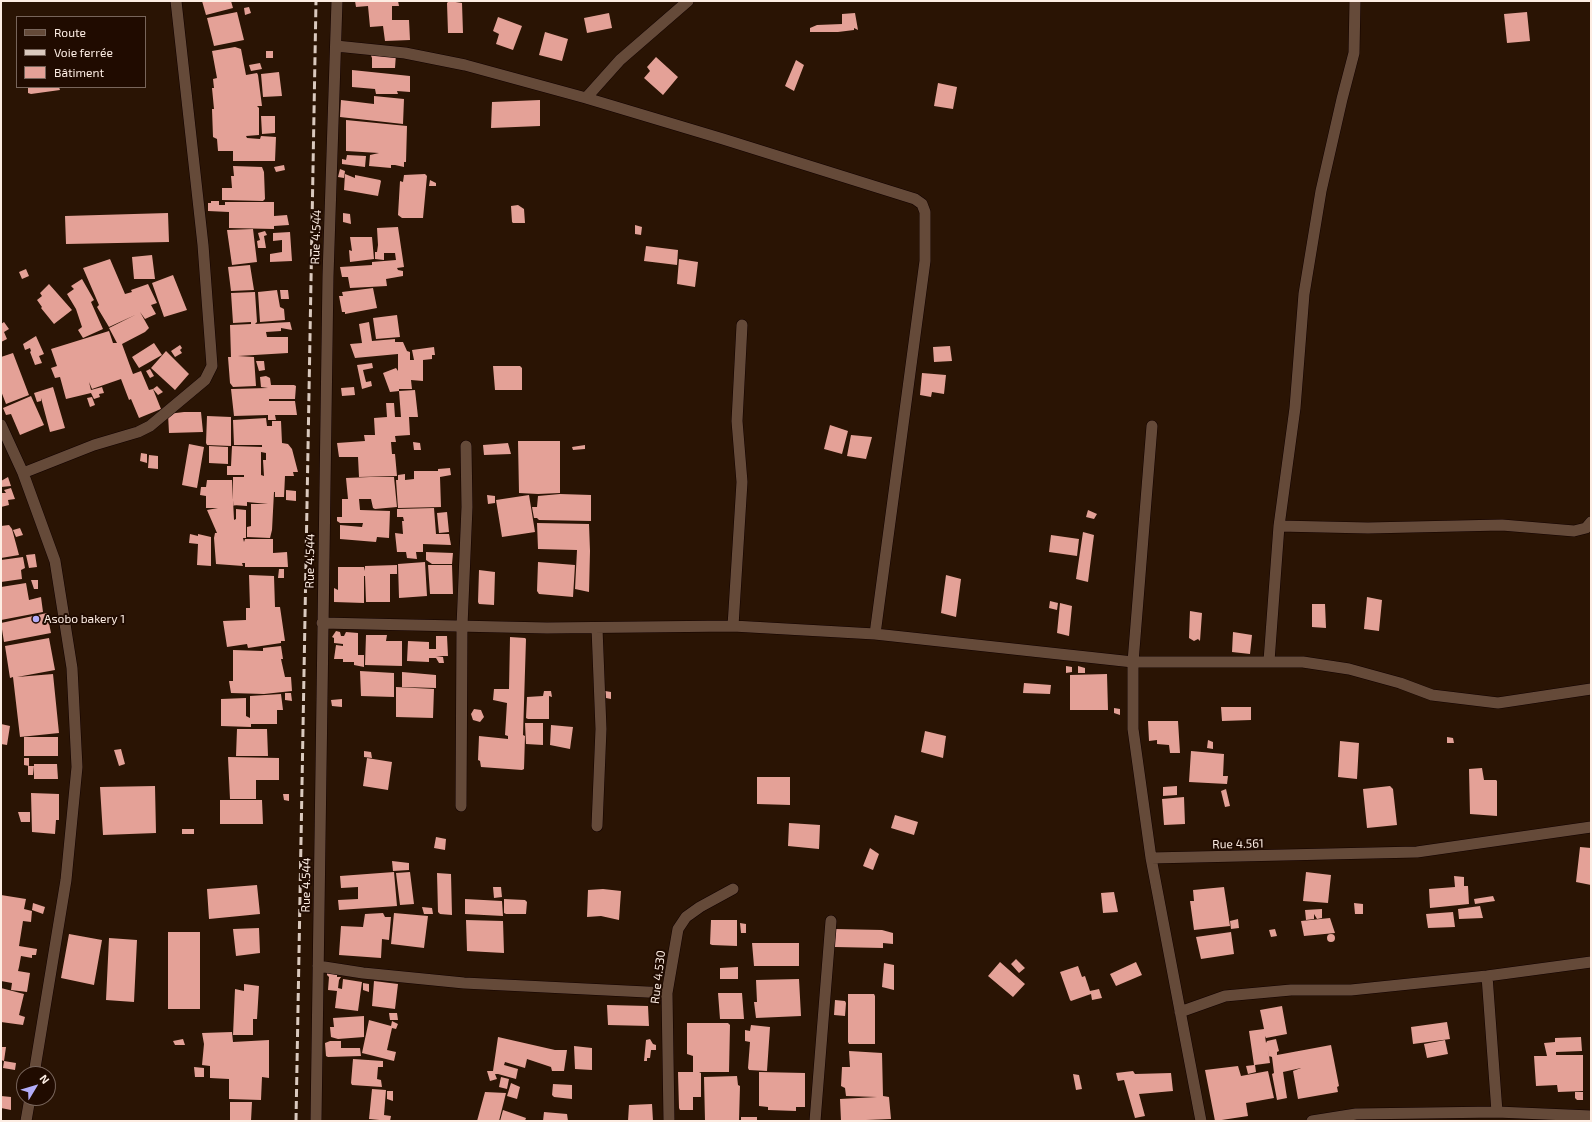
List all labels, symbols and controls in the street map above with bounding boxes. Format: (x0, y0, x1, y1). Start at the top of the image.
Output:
legend (16, 16, 146, 88)
text: Route (54, 25, 86, 39)
text: Voie ferrée (54, 45, 113, 59)
text: Bâtiment (54, 65, 104, 79)
street label: Rue 4.544 (308, 209, 324, 265)
street label: Rue 4.544 (302, 534, 318, 588)
place label: Asobo bakery 1 (44, 612, 125, 626)
marker: Asobo bakery 1 (31, 614, 41, 624)
street label: Rue 4.561 (1212, 836, 1264, 852)
street label: Rue 4.544 (298, 858, 314, 912)
street label: Rue 4.530 (648, 949, 668, 1005)
north arrow (16, 1066, 56, 1106)
text: N (37, 1072, 53, 1086)

